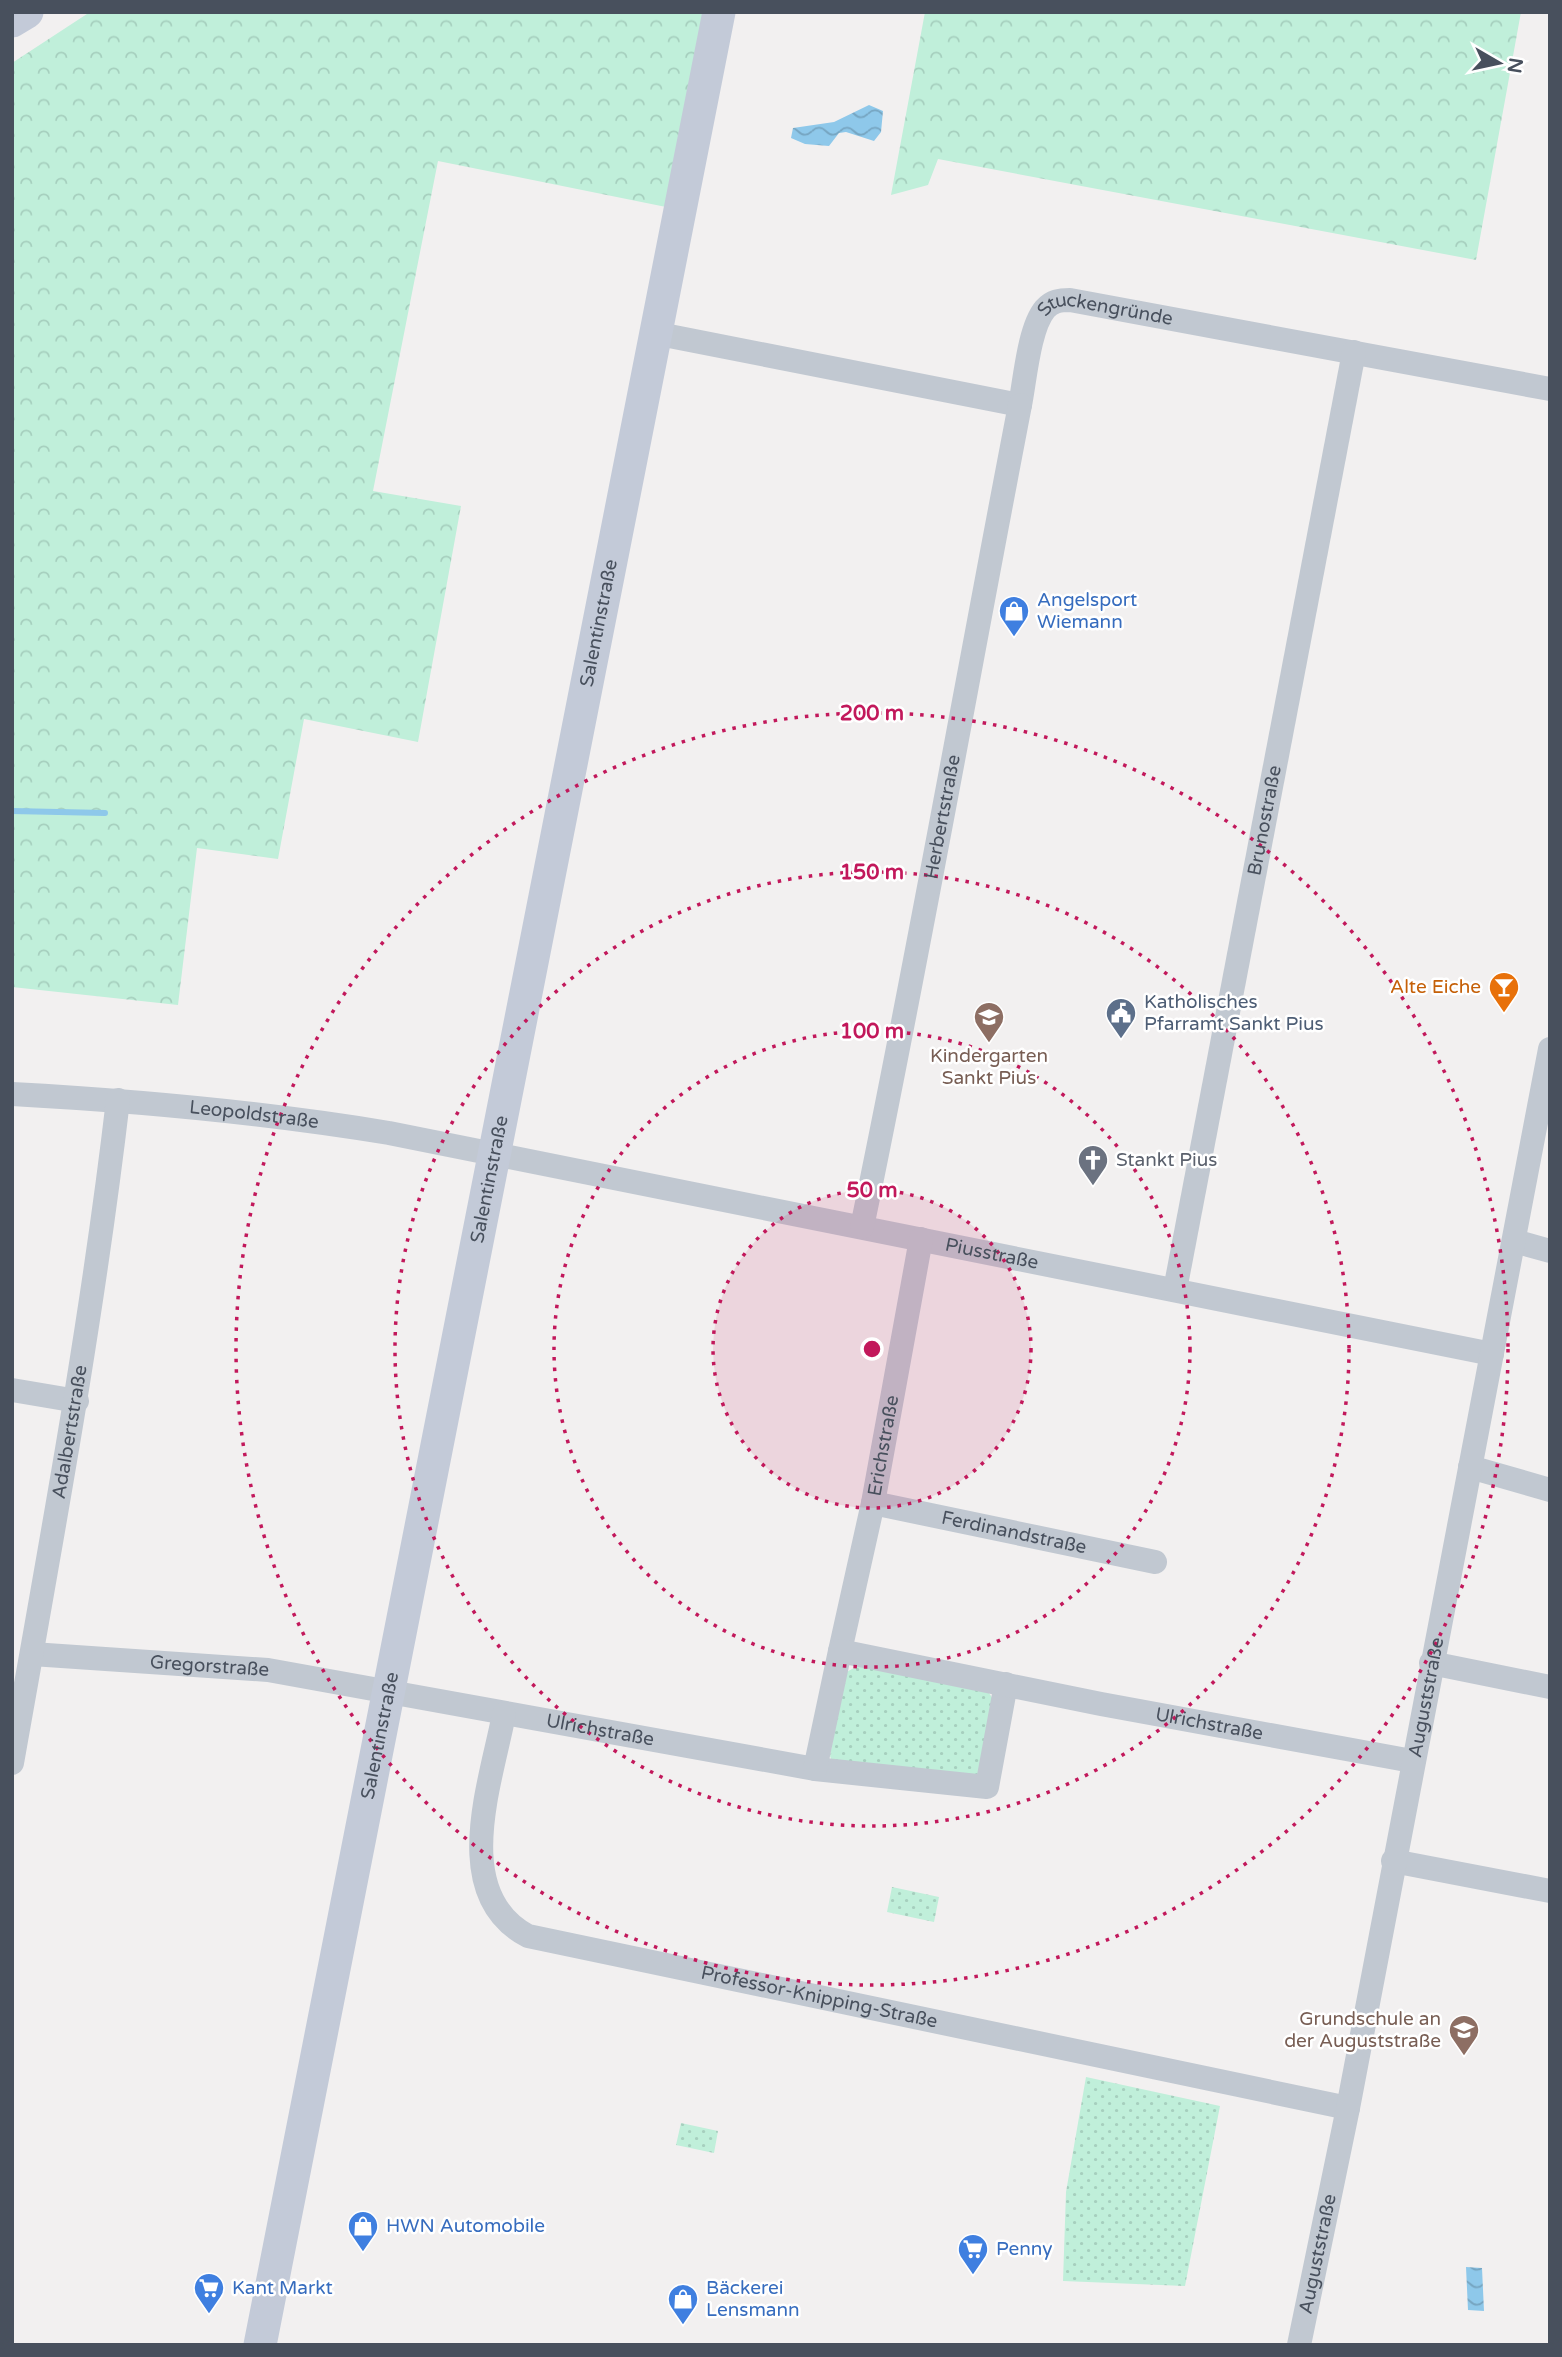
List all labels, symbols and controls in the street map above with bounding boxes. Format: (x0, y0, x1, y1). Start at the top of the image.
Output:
north arrow (1464, 28, 1534, 98)
text: N (1503, 56, 1527, 75)
street label: Stuckengründe (1033, 289, 1175, 330)
street label: Salentinstraße (576, 557, 622, 689)
place label: Angelsport Wiemann (1037, 589, 1137, 633)
shop icon: Angelsport Wiemann (997, 594, 1031, 638)
text: 200 m (840, 701, 904, 726)
street label: Herbertstraße (920, 753, 965, 881)
street label: Brunostraße (1243, 764, 1286, 877)
text: 150 m (840, 860, 904, 885)
bar icon: Alte Eiche (1487, 970, 1521, 1014)
place label: Alte Eiche (1390, 976, 1481, 998)
place label: Katholisches Pfarramt Sankt Pius (1144, 991, 1324, 1035)
public building icon: Katholisches Pfarramt Sankt Pius (1104, 996, 1138, 1040)
school or university icon: Kindergarten Sankt Pius (972, 1000, 1006, 1044)
text: 100 m (840, 1019, 904, 1044)
place label: Kindergarten Sankt Pius (930, 1045, 1048, 1089)
street label: Leopoldstraße (188, 1096, 320, 1133)
street label: Salentinstraße (466, 1114, 513, 1245)
church icon: Stankt Pius (1076, 1143, 1110, 1187)
place label: Stankt Pius (1116, 1149, 1217, 1171)
text: 50 m (846, 1178, 898, 1203)
street label: Piusstraße (943, 1234, 1040, 1274)
centre of rings (860, 1337, 884, 1361)
street label: Adalbertstraße (48, 1364, 92, 1501)
street label: Erichstraße (863, 1393, 903, 1498)
street label: Ferdinandstraße (939, 1507, 1089, 1558)
street label: Auguststraße (1404, 1635, 1449, 1759)
street label: Gregorstraße (149, 1651, 270, 1681)
street label: Salentinstraße (357, 1670, 403, 1801)
street label: Ulrichstraße (1154, 1703, 1265, 1745)
street label: Ulrichstraße (544, 1710, 656, 1751)
street label: Professor-Knipping-Straße (699, 1962, 939, 2033)
place label: Grundschule an der Auguststraße (1284, 2008, 1441, 2052)
school or university icon: Grundschule an der Auguststraße (1447, 2013, 1481, 2057)
street label: Auguststraße (1295, 2192, 1341, 2316)
shop icon: HWN Automobile (346, 2209, 380, 2253)
place label: HWN Automobile (386, 2215, 545, 2237)
supermarket icon: Penny (956, 2232, 990, 2276)
place label: Penny (996, 2238, 1052, 2260)
supermarket icon: Kant Markt (192, 2271, 226, 2315)
place label: Kant Markt (232, 2277, 333, 2299)
place label: Bäckerei Lensmann (706, 2277, 800, 2321)
shop icon: Bäckerei Lensmann (666, 2282, 700, 2326)

